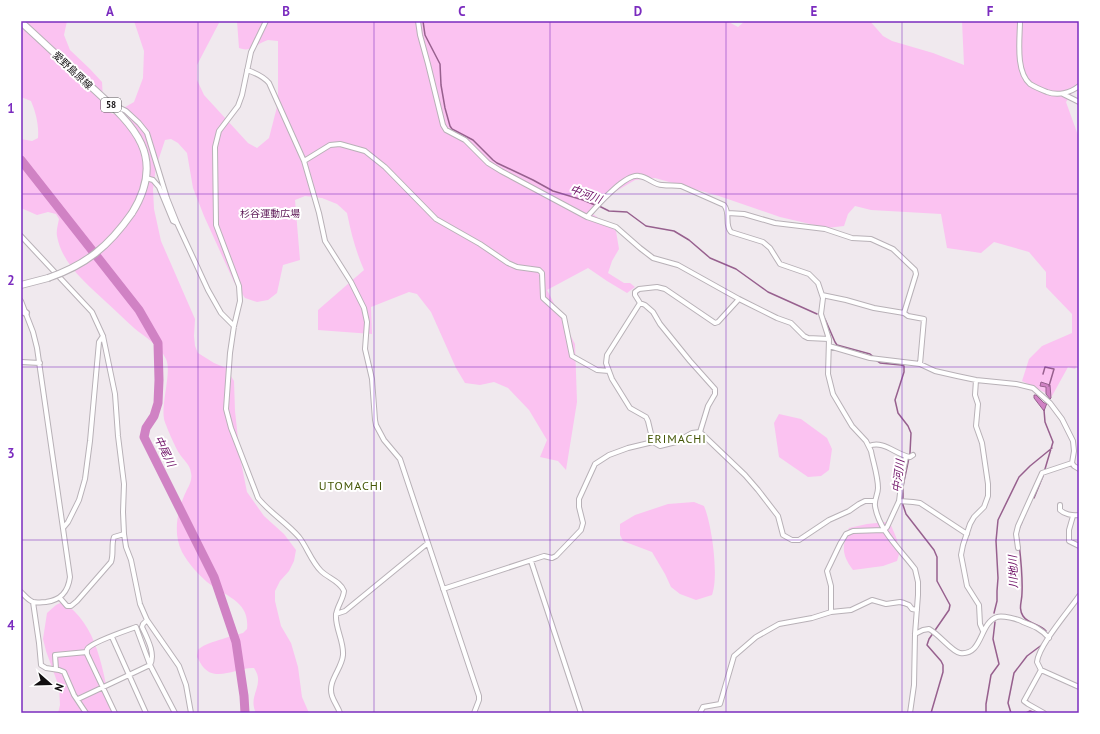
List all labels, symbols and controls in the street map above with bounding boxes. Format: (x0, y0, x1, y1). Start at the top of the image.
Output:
text: A (106, 3, 114, 20)
text: B (282, 3, 290, 20)
text: C (458, 3, 466, 20)
text: D (634, 3, 642, 20)
text: E (811, 3, 818, 20)
text: F (987, 3, 994, 20)
street label: 愛野島原線 (50, 49, 95, 92)
road number: 58 (101, 98, 121, 112)
text: 1 (7, 100, 15, 117)
water label: 中河川 (568, 182, 605, 207)
park label: 杉谷運動広場 (240, 207, 300, 220)
text: 2 (7, 272, 15, 289)
district label: ERIMACHI (647, 431, 707, 446)
water label: 中尾川 (151, 433, 179, 470)
text: 3 (7, 445, 15, 462)
water label: 中河川 (889, 458, 907, 493)
district label: UTOMACHI (319, 478, 383, 493)
water label: 川地川 (1005, 554, 1021, 589)
text: 4 (7, 617, 15, 634)
north arrow (30, 664, 70, 704)
text: N (52, 682, 67, 693)

